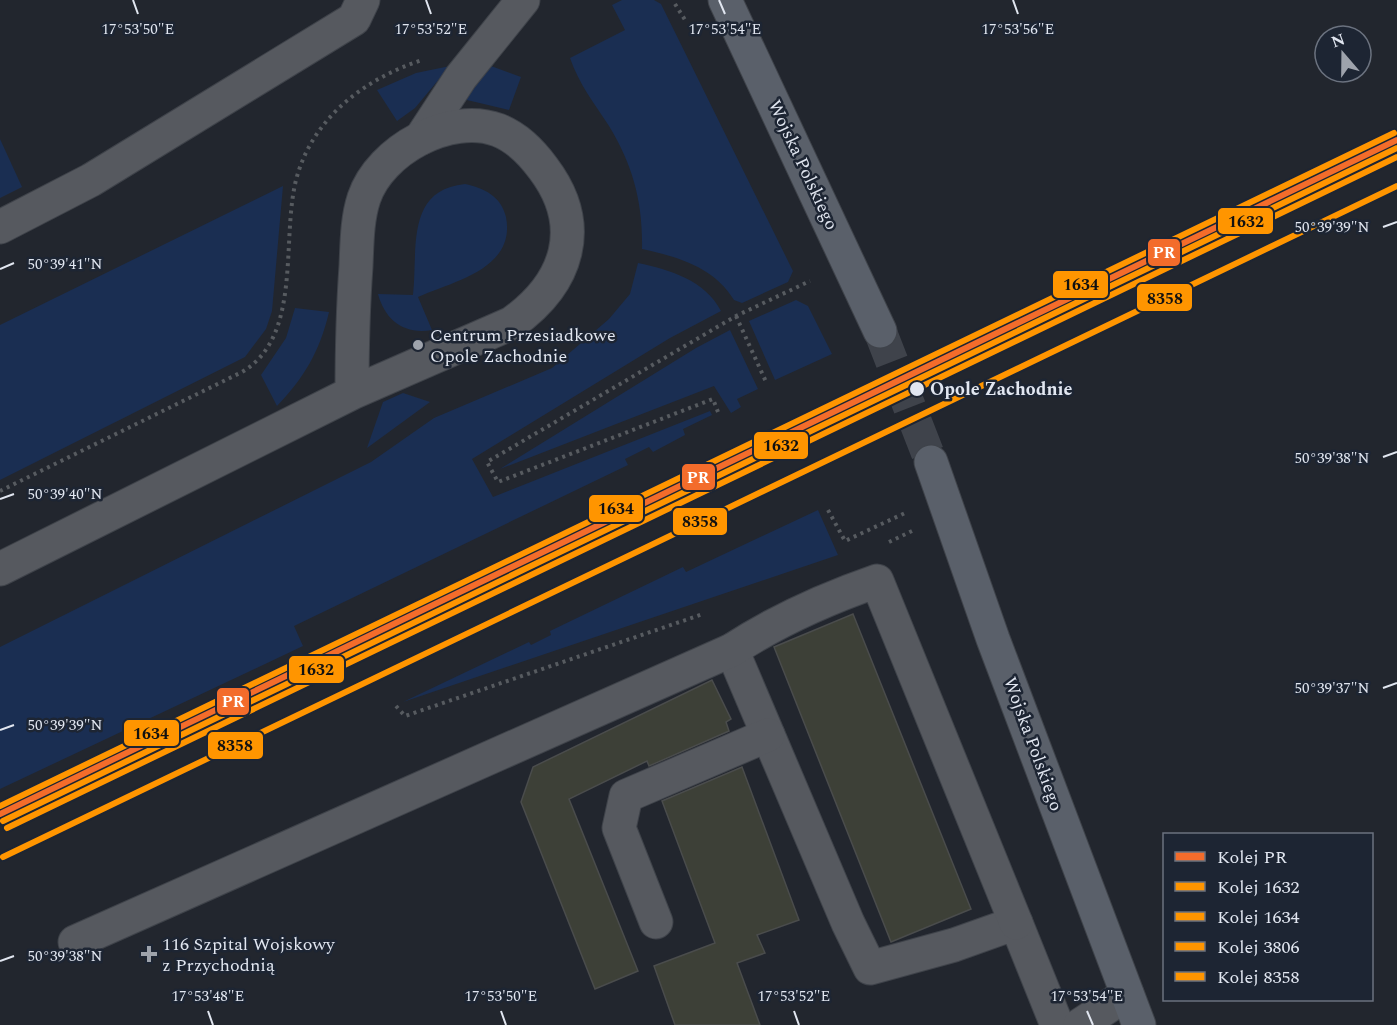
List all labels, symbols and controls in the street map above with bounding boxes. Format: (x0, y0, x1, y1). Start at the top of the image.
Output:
text: 17°53'50"E (102, 18, 174, 41)
text: 17°53'52"E (395, 18, 467, 41)
text: 17°53'54"E (689, 18, 761, 41)
text: 17°53'56"E (982, 18, 1054, 41)
north arrow (1313, 24, 1373, 84)
text: N (1328, 27, 1348, 54)
street label: Wojska Polskiego (761, 95, 845, 235)
line badge: 1632 (1217, 207, 1274, 235)
text: 1632 (1228, 210, 1264, 234)
text: 50°39'39"N (1295, 216, 1370, 239)
line badge: PR (1147, 238, 1181, 267)
text: PR (1153, 241, 1176, 265)
text: 50°39'41"N (28, 253, 103, 276)
line badge: 1634 (1052, 270, 1109, 299)
text: 1634 (1063, 273, 1099, 297)
line badge: 8358 (1136, 283, 1193, 312)
text: 8358 (1147, 287, 1183, 311)
place label: Centrum Przesiadkowe Opole Zachodnie (430, 322, 616, 370)
marker: Centrum Przesiadkowe Opole Zachodnie (411, 338, 425, 352)
place label: Opole Zachodnie (930, 376, 1072, 403)
marker: Opole Zachodnie (908, 380, 926, 398)
line badge: 1632 (753, 431, 809, 460)
text: 1632 (763, 434, 799, 458)
text: 50°39'38"N (1295, 447, 1370, 470)
line badge: PR (681, 463, 716, 491)
text: PR (687, 466, 710, 490)
text: 50°39'40"N (28, 483, 103, 506)
line badge: 1634 (588, 494, 644, 523)
text: 1634 (598, 497, 634, 521)
line badge: 8358 (672, 507, 728, 536)
text: 8358 (682, 510, 718, 534)
line badge: 1632 (288, 655, 345, 684)
text: 1632 (298, 658, 334, 682)
street label: Wojska Polskiego (996, 673, 1070, 815)
text: 50°39'37"N (1295, 677, 1370, 700)
line badge: PR (216, 687, 250, 716)
text: PR (222, 690, 245, 714)
text: 50°39'39"N (28, 714, 103, 737)
line badge: 1634 (123, 719, 180, 747)
text: 1634 (133, 722, 169, 746)
line badge: 8358 (207, 731, 264, 760)
text: 8358 (217, 734, 253, 758)
legend (1163, 833, 1373, 1001)
text: Kolej PR (1217, 844, 1287, 871)
text: Kolej 1632 (1217, 874, 1299, 901)
text: Kolej 1634 (1217, 904, 1299, 931)
place label: 116 Szpital Wojskowy z Przychodnią (162, 931, 336, 979)
text: Kolej 3806 (1217, 934, 1299, 961)
text: 50°39'38"N (28, 945, 103, 968)
marker: 116 Szpital Wojskowy z Przychodnią (140, 945, 158, 963)
text: Kolej 8358 (1217, 964, 1299, 991)
text: 17°53'48"E (172, 985, 244, 1008)
text: 17°53'50"E (465, 985, 537, 1008)
text: 17°53'52"E (758, 985, 830, 1008)
text: 17°53'54"E (1051, 985, 1123, 1008)

